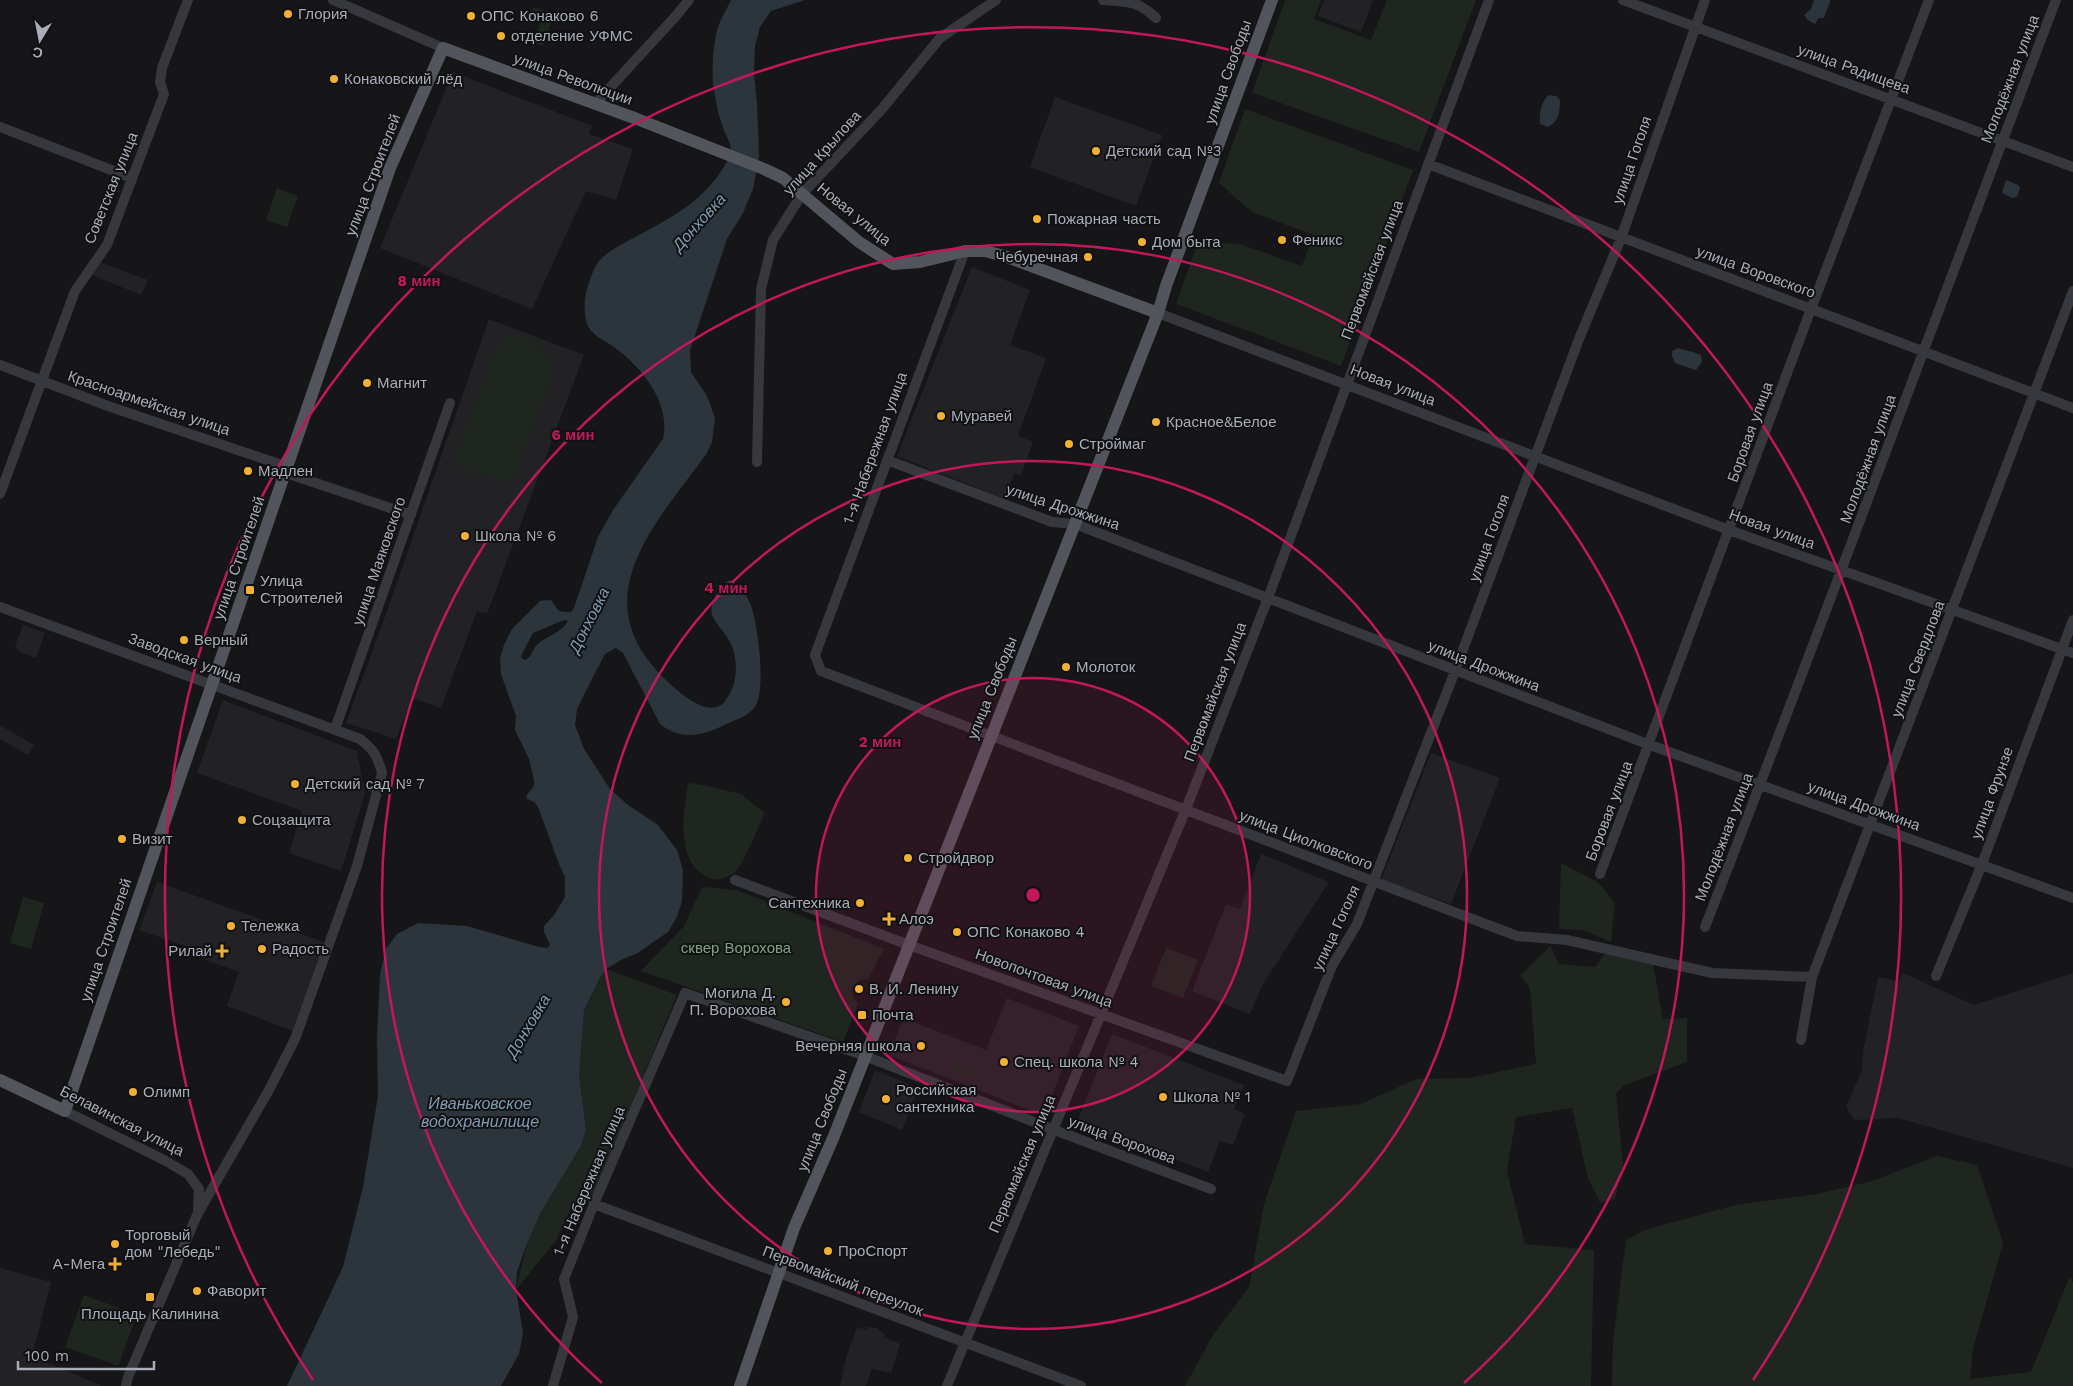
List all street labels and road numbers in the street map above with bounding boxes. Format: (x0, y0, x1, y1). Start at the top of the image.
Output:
street label: Молодёжная улица (1977, 12, 2043, 146)
street label: улица Свободы (1201, 17, 1255, 127)
street label: улица Радищева (1795, 40, 1913, 98)
street label: улица Революции (511, 49, 635, 109)
street label: улица Крылова (779, 107, 865, 199)
street label: улица Строителей (341, 111, 405, 239)
street label: улица Гоголя (1609, 114, 1655, 206)
street label: Советская улица (80, 129, 142, 246)
street label: Новая улица (813, 179, 895, 250)
street label: Первомайская улица (1337, 197, 1407, 342)
street label: улица Воровского (1694, 242, 1818, 302)
street label: Новая улица (1348, 361, 1439, 410)
street label: Красноармейская улица (65, 367, 233, 439)
street label: 1-я Набережная улица (839, 369, 911, 526)
street label: Боровая улица (1724, 379, 1777, 485)
street label: Молодёжная улица (1836, 391, 1900, 526)
street label: улица Дрожжина (1004, 480, 1123, 534)
street label: улица Гоголя (1465, 492, 1513, 584)
street label: улица Строителей (209, 494, 269, 622)
street label: улица Маяковского (349, 495, 409, 627)
street label: Новая улица (1727, 505, 1818, 553)
street label: улица Свердлова (1887, 598, 1949, 720)
street label: Первомайская улица (1180, 619, 1250, 764)
street label: Заводская улица (126, 629, 245, 687)
street label: улица Свободы (963, 634, 1021, 742)
street label: улица Дрожжина (1426, 636, 1543, 696)
street label: улица Фрунзе (1967, 744, 2017, 842)
street label: Боровая улица (1582, 758, 1637, 863)
street label: Молодёжная улица (1691, 770, 1757, 904)
street label: улица Дрожжина (1805, 777, 1923, 835)
street label: улица Циолковского (1237, 806, 1375, 874)
street label: улица Строителей (76, 876, 136, 1004)
street label: улица Гоголя (1308, 883, 1364, 973)
street label: Новопочтовая улица (973, 945, 1116, 1011)
street label: улица Свободы (793, 1066, 851, 1174)
street label: Белавинская улица (57, 1082, 188, 1160)
street label: Первомайская улица (985, 1092, 1059, 1236)
street label: 1-я Набережная улица (549, 1103, 629, 1258)
street label: улица Ворохова (1066, 1112, 1179, 1168)
street label: Первомайский переулок (760, 1242, 926, 1320)

